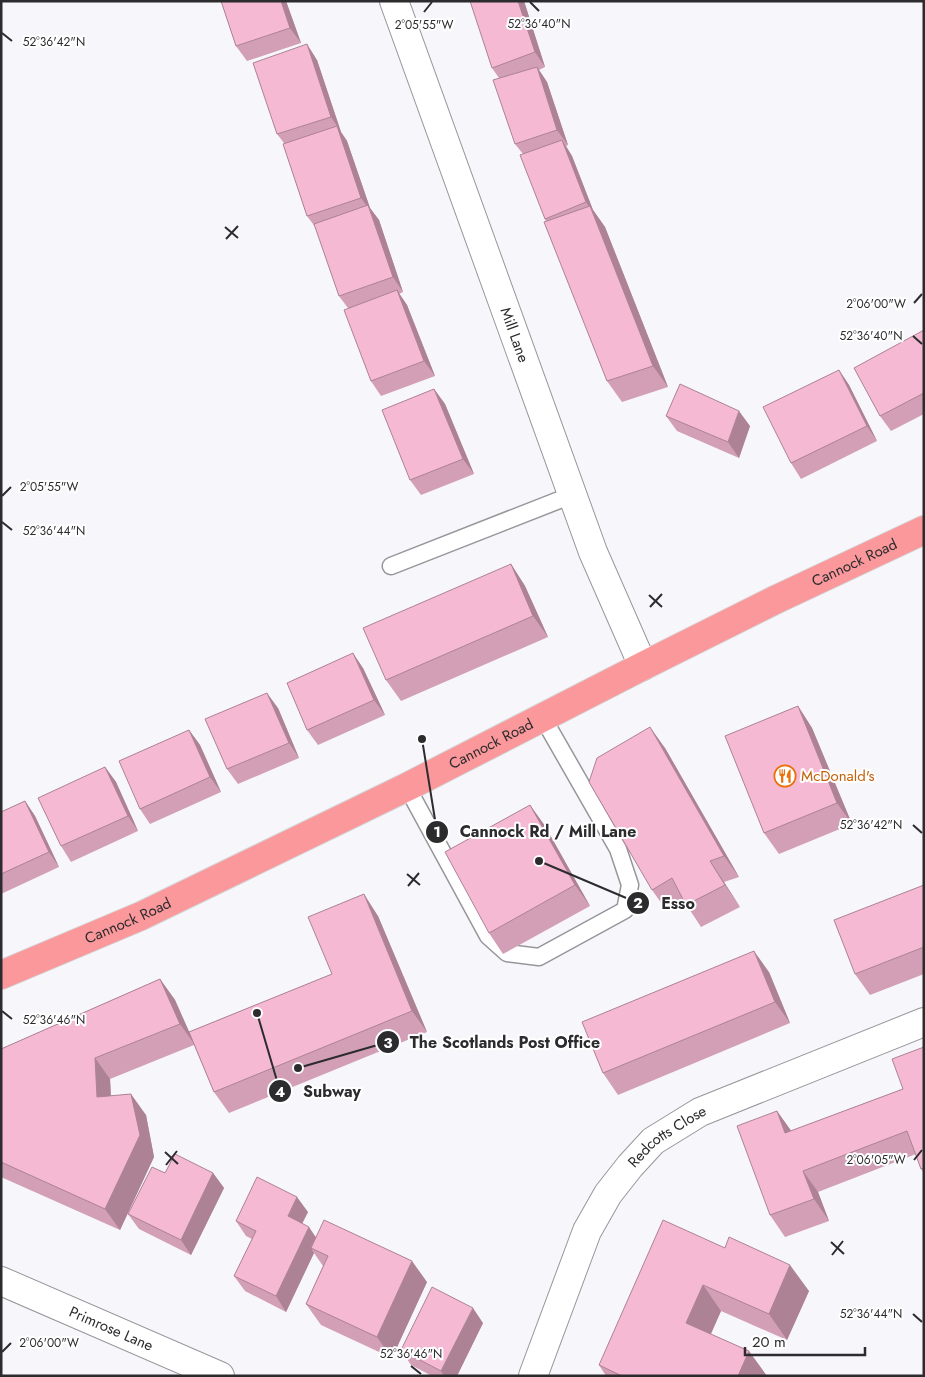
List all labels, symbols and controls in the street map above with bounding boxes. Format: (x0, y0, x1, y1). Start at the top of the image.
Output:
text: 52°36'40"N (508, 15, 570, 33)
text: 2°05'55"W (395, 16, 453, 34)
text: 52°36'42"N (23, 33, 85, 51)
text: 2°06'00"W (846, 295, 906, 313)
street label: Mill Lane (495, 304, 535, 366)
text: 52°36'40"N (840, 327, 902, 345)
text: 2°05'55"W (20, 478, 78, 496)
text: 52°36'44"N (23, 522, 85, 540)
street label: Cannock Road (808, 533, 901, 592)
street label: Cannock Road (445, 713, 537, 775)
restaurant icon: McDonald's (773, 764, 797, 788)
place label: McDonald's (801, 765, 875, 787)
callout: Cannock Rd / Mill Lane (424, 816, 646, 847)
text: 52°36'42"N (840, 816, 902, 834)
text: Cannock Rd / Mill Lane (460, 820, 636, 843)
text: 1 (433, 821, 441, 843)
callout: Esso (626, 888, 704, 919)
street label: Cannock Road (81, 892, 175, 949)
text: 2 (633, 892, 643, 914)
text: Esso (661, 892, 695, 915)
text: 52°36'46"N (23, 1011, 85, 1029)
callout: The Scotlands Post Office (375, 1027, 611, 1058)
text: The Scotlands Post Office (410, 1031, 600, 1054)
text: 3 (383, 1032, 393, 1054)
callout: Subway (268, 1076, 371, 1107)
text: Subway (303, 1080, 362, 1103)
text: 4 (275, 1081, 285, 1103)
street label: Redcotts Close (623, 1100, 710, 1172)
text: 2°06'05"W (846, 1151, 906, 1169)
street label: Primrose Lane (66, 1301, 157, 1357)
text: 52°36'44"N (840, 1305, 902, 1323)
scale bar (745, 1324, 865, 1356)
text: 20 m (752, 1331, 786, 1353)
text: 2°06'00"W (19, 1334, 79, 1352)
text: 52°36'46"N (380, 1345, 442, 1363)

